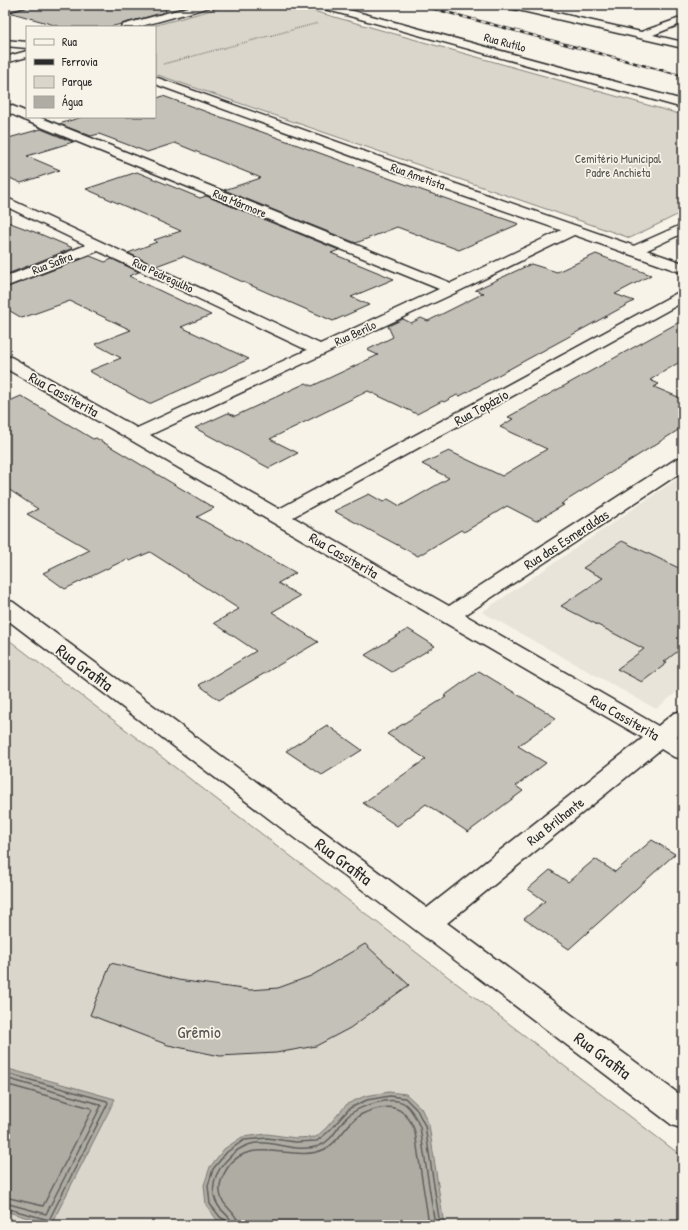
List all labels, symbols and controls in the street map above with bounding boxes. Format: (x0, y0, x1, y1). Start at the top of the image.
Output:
legend (26, 26, 156, 118)
street label: Rua Rutilo (482, 28, 528, 56)
text: Rua (62, 33, 77, 50)
text: Ferrovia (61, 53, 98, 70)
text: Parque (62, 73, 92, 90)
text: Água (62, 93, 83, 110)
park label: Cemitério Municipal Padre Anchieta (575, 150, 662, 181)
street label: Rua Ametista (388, 158, 448, 194)
street label: Rua Mármore (211, 185, 270, 222)
street label: Rua Safira (29, 247, 75, 278)
street label: Rua Pedregulho (130, 253, 196, 297)
street label: Rua Berilo (332, 316, 379, 350)
street label: Rua Cassiterita (26, 367, 103, 421)
street label: Rua Topázio (451, 384, 512, 431)
street label: Rua das Esmeraldas (520, 504, 612, 574)
street label: Rua Cassiterita (306, 528, 383, 583)
street label: Rua Grafita (52, 638, 118, 696)
street label: Rua Cassiterita (587, 690, 664, 745)
street label: Rua Brilhante (522, 792, 588, 849)
street label: Rua Grafita (311, 832, 377, 890)
park label: Grêmio (177, 1020, 221, 1043)
street label: Rua Grafita (570, 1026, 636, 1084)

